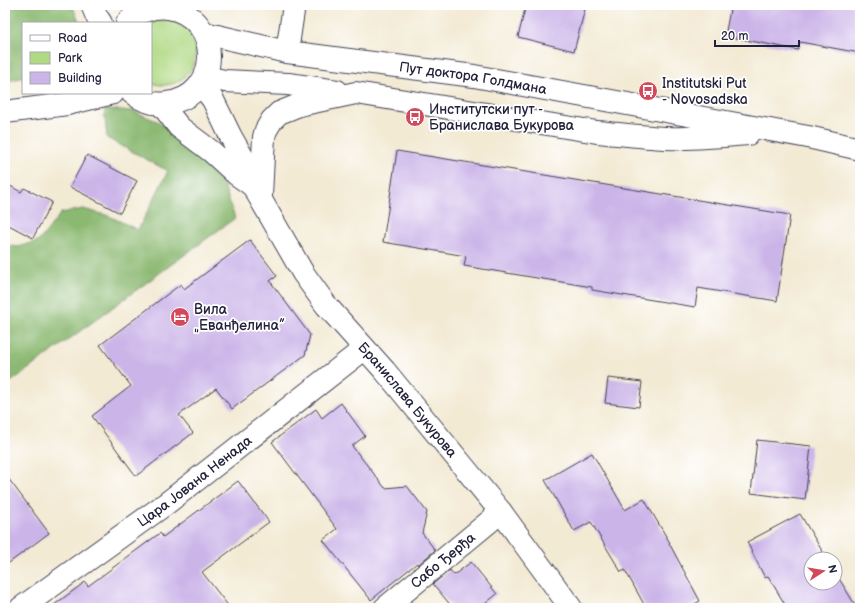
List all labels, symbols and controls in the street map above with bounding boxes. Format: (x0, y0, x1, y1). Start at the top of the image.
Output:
legend (22, 22, 152, 94)
scale bar (715, 22, 799, 48)
text: 20 m (721, 29, 748, 44)
text: Road (58, 31, 87, 46)
text: Park (58, 51, 82, 66)
street label: Пут доктора Голдмана (398, 58, 549, 98)
text: Building (58, 71, 102, 86)
place label: Institutski Put - Novosadska (662, 75, 748, 108)
bus stop icon: Institutski Put - Novosadska (637, 80, 659, 102)
place label: Институтски пут - Бранислава Букурова (429, 101, 575, 134)
bus stop icon: Институтски пут - Бранислава Букурова (404, 106, 426, 128)
place label: Вила „Еванђелина” (194, 301, 285, 334)
hotel icon: Вила „Еванђелина” (169, 306, 191, 328)
street label: Бранислава Букурова (355, 338, 461, 461)
street label: Цара Јована Ненада (134, 431, 256, 530)
street label: Сабо Ђерђа (407, 528, 479, 592)
north arrow (803, 551, 843, 591)
text: N (825, 564, 840, 574)

